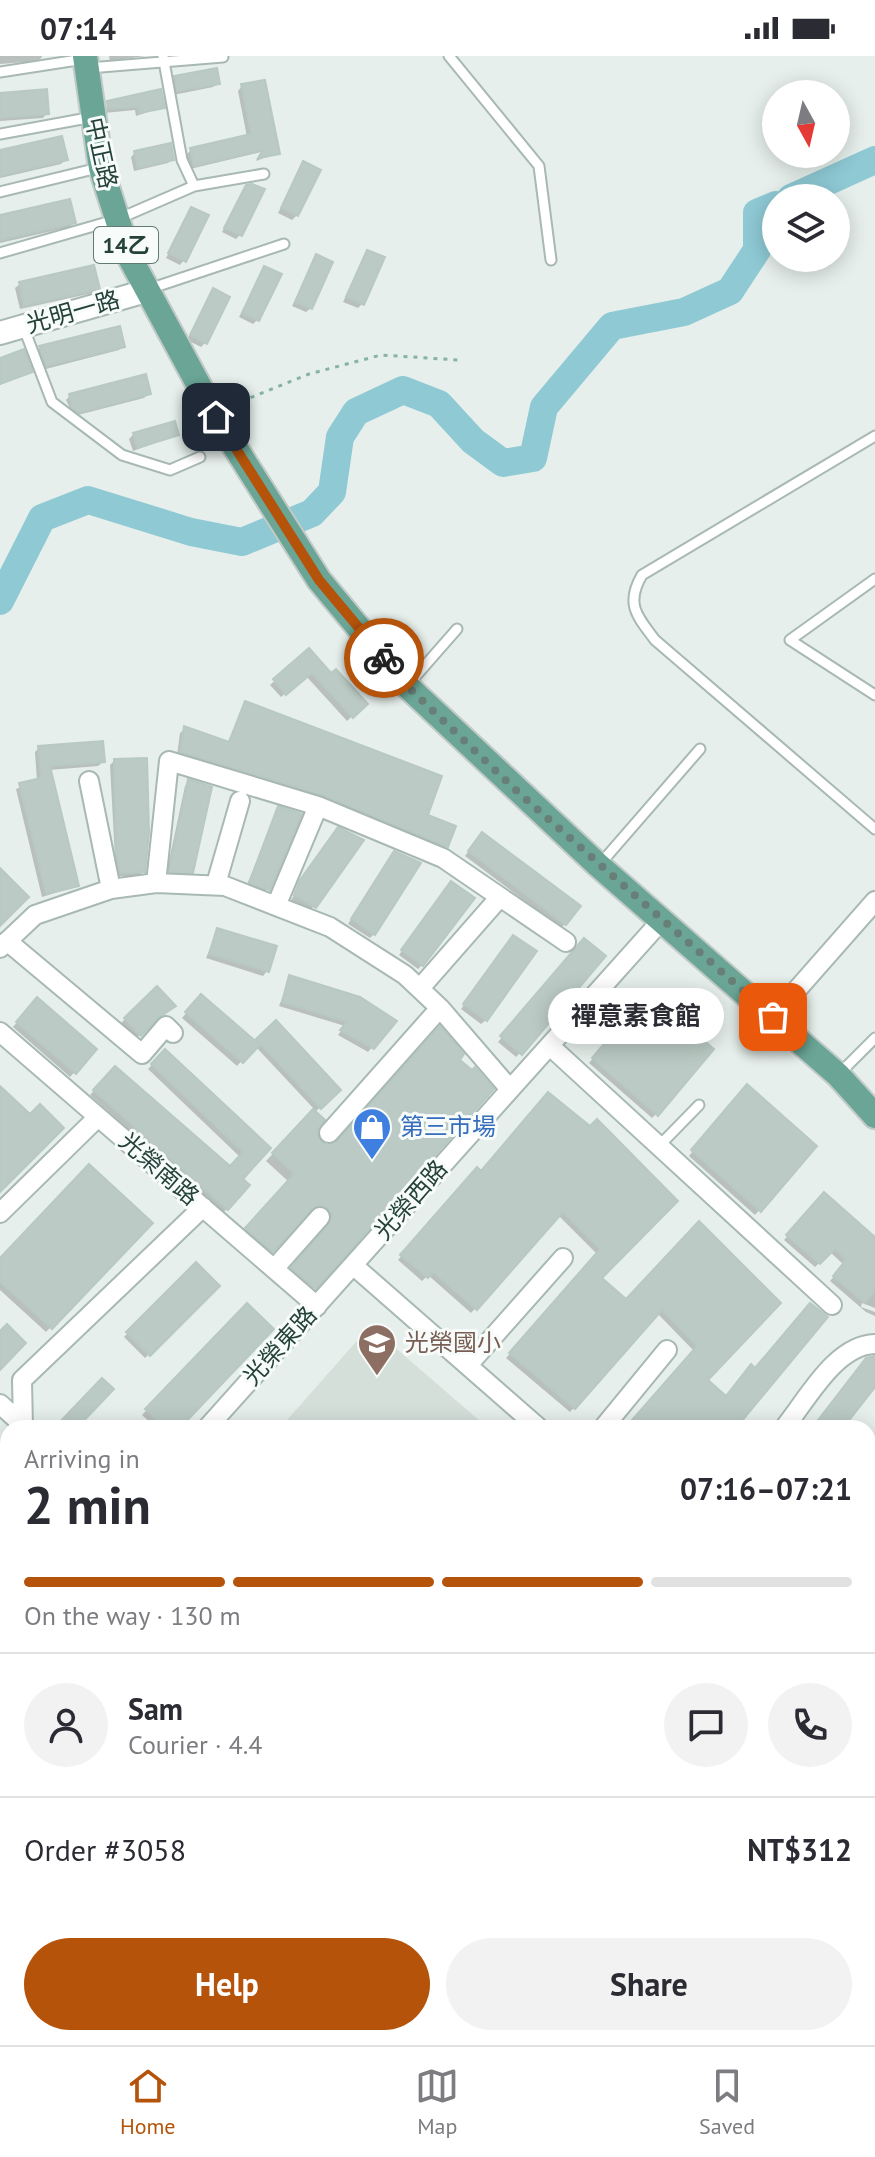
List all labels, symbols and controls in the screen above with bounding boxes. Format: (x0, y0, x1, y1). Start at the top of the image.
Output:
text: 07:14 (40, 9, 116, 48)
north arrow (762, 80, 850, 168)
map controls (762, 80, 850, 272)
street label: 中正路 (79, 114, 124, 191)
button: layers (762, 184, 850, 272)
road number: 14乙 (94, 227, 158, 263)
street label: 光明一路 (22, 283, 123, 340)
pin (182, 383, 250, 451)
icon: home (194, 395, 238, 439)
courier (344, 618, 424, 698)
icon: bike (362, 636, 406, 680)
pin (739, 983, 807, 1051)
callout: 禪意素食館 (549, 989, 725, 1045)
icon: bag (751, 995, 795, 1039)
text: 禪意素食館 (571, 999, 701, 1032)
shop icon: 第三市場 (351, 1106, 393, 1161)
place label: 第三市場 (400, 1111, 496, 1142)
street label: 光榮南路 (113, 1125, 206, 1212)
street label: 光榮西路 (367, 1153, 454, 1246)
street label: 光榮東路 (236, 1300, 323, 1392)
school or university icon: 光榮國小 (356, 1322, 398, 1377)
place label: 光榮國小 (405, 1327, 501, 1358)
text: Arriving in (24, 1442, 140, 1475)
text: 07:16–07:21 (680, 1469, 852, 1508)
text: 2 min (24, 1471, 151, 1538)
text: On the way · 130 m (24, 1599, 241, 1632)
button: person (24, 1683, 108, 1767)
button: chat (664, 1683, 748, 1767)
button: phone (768, 1683, 852, 1767)
text: Sam (128, 1689, 183, 1728)
text: Courier · 4.4 (128, 1728, 262, 1761)
text: Order #3058 (24, 1830, 186, 1869)
text: NT$312 (747, 1830, 852, 1869)
button: Help (24, 1938, 430, 2030)
button: Share (446, 1938, 852, 2030)
tab: Home (120, 2064, 176, 2140)
tab: Map (415, 2064, 459, 2140)
tab: Saved (699, 2064, 755, 2140)

